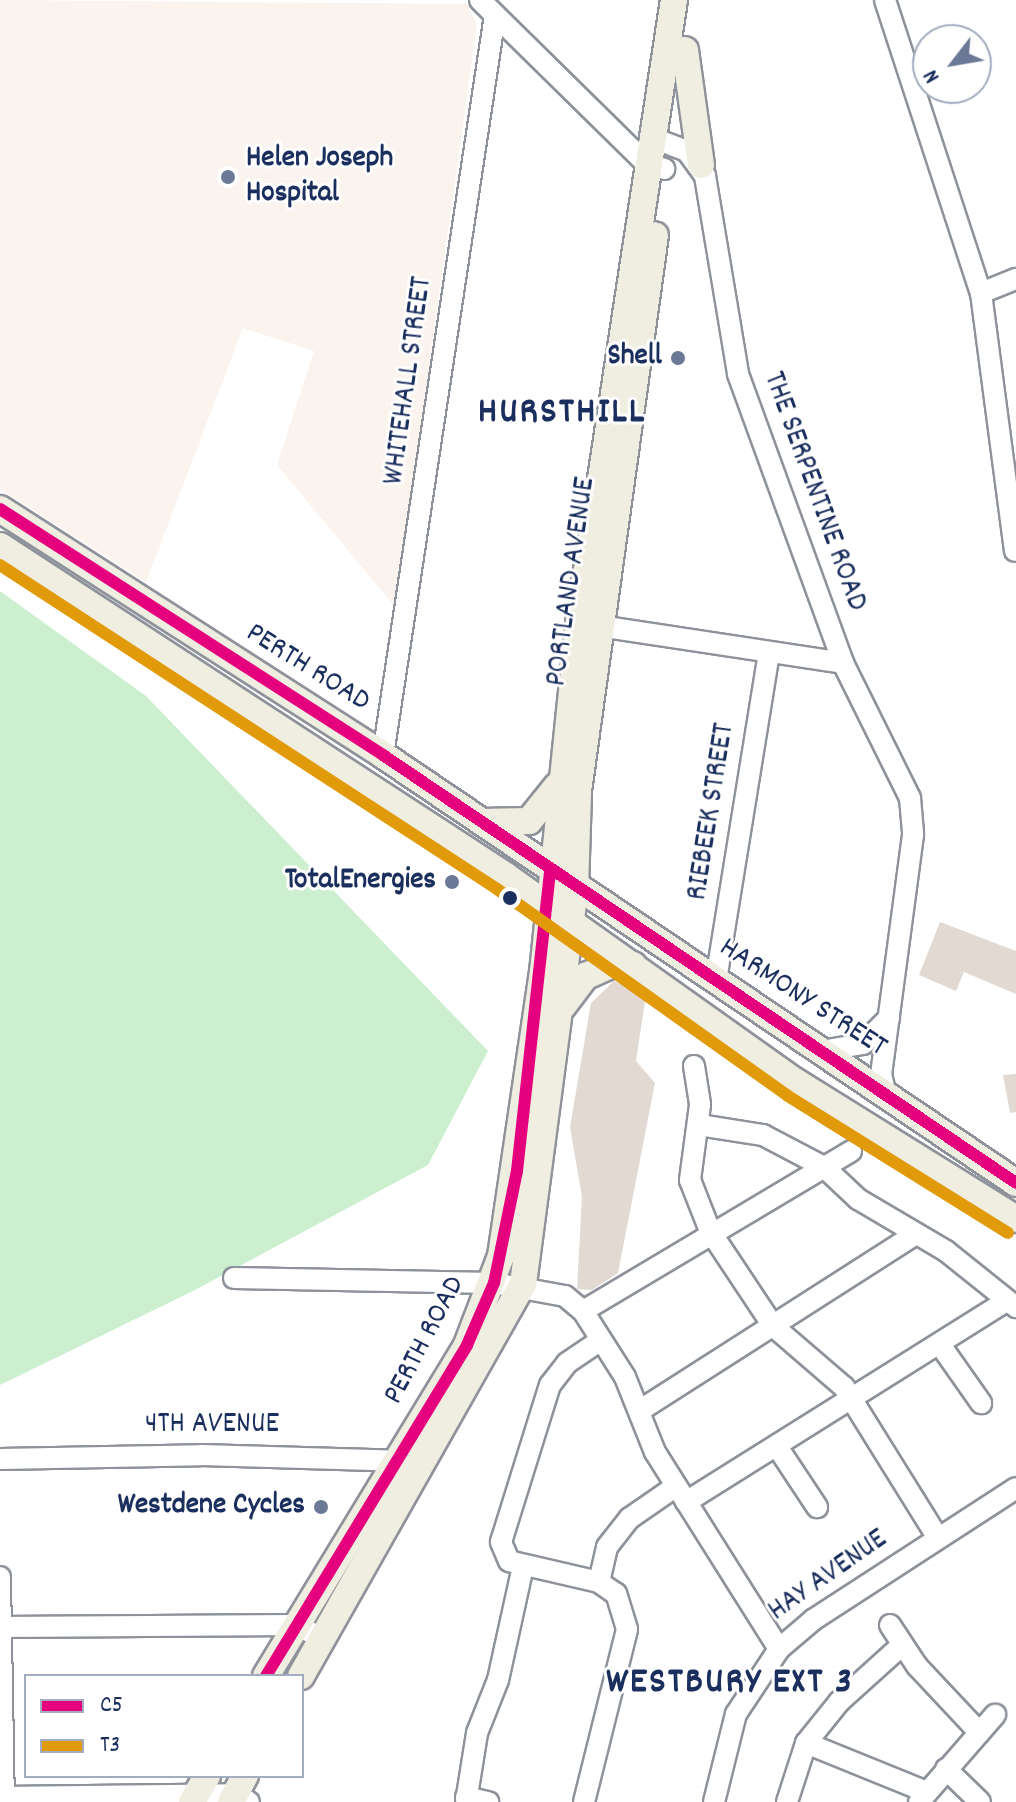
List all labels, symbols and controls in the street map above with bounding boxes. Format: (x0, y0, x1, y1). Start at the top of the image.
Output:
north arrow (912, 24, 992, 104)
text: N (917, 63, 949, 88)
place label: Helen Joseph Hospital (246, 142, 393, 212)
marker: Helen Joseph Hospital (217, 166, 239, 188)
street label: WHITEHALL STREET (378, 275, 442, 487)
place label: Shell (608, 340, 662, 376)
marker: Shell (669, 349, 687, 367)
street label: THE SERPENTINE ROAD (753, 368, 873, 616)
district label: HURSTHILL (478, 391, 646, 437)
street label: PORTLAND AVENUE (541, 475, 605, 689)
street label: PERTH ROAD (238, 617, 376, 721)
street label: RIEBEEK STREET (681, 721, 745, 903)
place label: TotalEnergies (285, 864, 436, 900)
marker: TotalEnergies (443, 873, 461, 891)
unlabelled marker (502, 890, 518, 906)
street label: HARMONY STREET (711, 931, 893, 1067)
street label: PERTH ROAD (377, 1271, 475, 1411)
street label: 4TH AVENUE (145, 1408, 279, 1444)
place label: Westdene Cycles (118, 1489, 305, 1525)
marker: Westdene Cycles (312, 1498, 330, 1516)
street label: HAY AVENUE (763, 1523, 895, 1631)
district label: WESTBURY EXT 3 (606, 1661, 854, 1707)
legend (24, 1674, 304, 1778)
text: C5 (100, 1689, 123, 1723)
text: T3 (100, 1729, 120, 1763)

